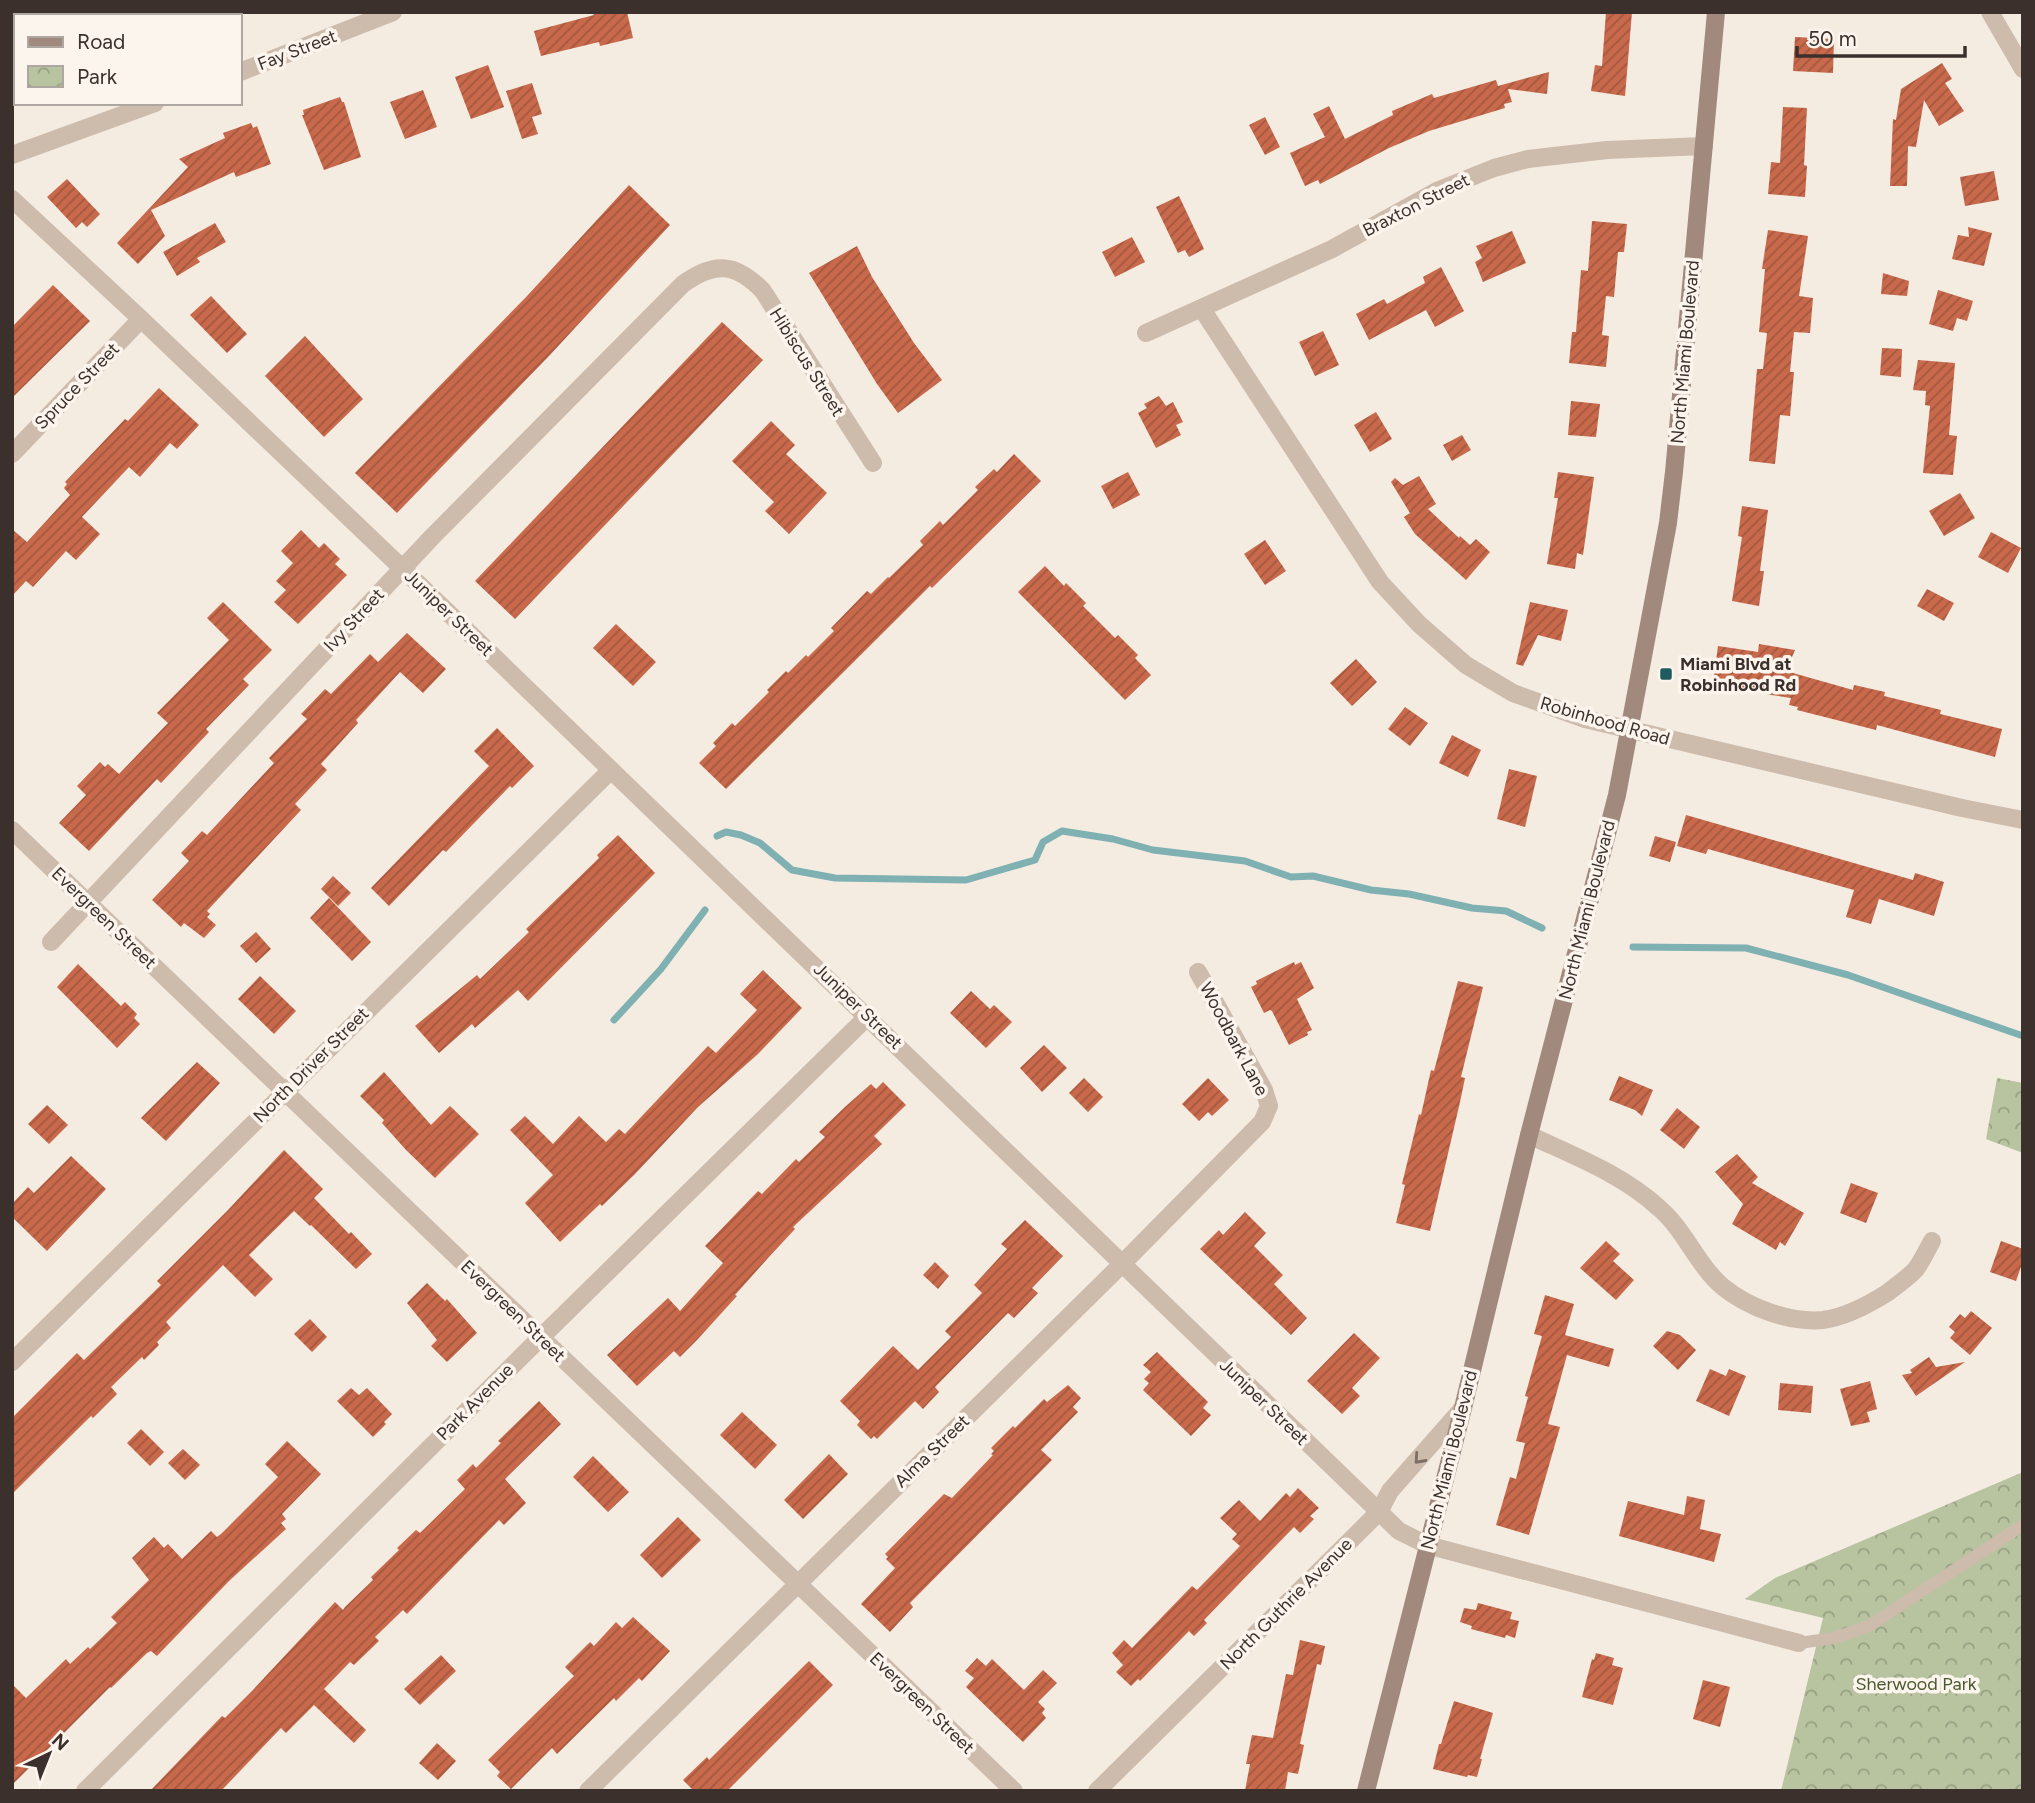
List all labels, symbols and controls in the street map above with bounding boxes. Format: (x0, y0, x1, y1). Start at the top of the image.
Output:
legend (14, 14, 242, 105)
scale bar (1797, 14, 1965, 58)
street label: Fay Street (254, 25, 340, 75)
text: 50 m (1808, 26, 1857, 51)
text: Road (77, 29, 125, 54)
text: Park (77, 64, 118, 89)
street label: Braxton Street (1359, 169, 1473, 241)
street label: North Miami Boulevard (1666, 259, 1704, 445)
street label: Hibiscus Street (765, 304, 849, 420)
street label: Spruce Street (30, 338, 124, 434)
street label: Juniper Street (400, 565, 498, 661)
street label: Ivy Street (319, 584, 389, 656)
place label: Miami Blvd at Robinhood Rd (1680, 653, 1796, 696)
marker: Miami Blvd at Robinhood Rd (1658, 666, 1674, 682)
street label: Robinhood Road (1538, 692, 1672, 750)
street label: North Miami Boulevard (1554, 818, 1620, 1002)
street label: Evergreen Street (47, 863, 161, 974)
street label: Juniper Street (809, 958, 907, 1054)
street label: Woodbark Lane (1195, 978, 1273, 1100)
street label: North Driver Street (249, 1003, 373, 1127)
street label: Evergreen Street (456, 1256, 570, 1367)
street label: Juniper Street (1215, 1354, 1313, 1450)
street label: Park Avenue (432, 1359, 518, 1445)
street label: North Miami Boulevard (1416, 1368, 1482, 1552)
street label: Alma Street (890, 1410, 974, 1492)
one-way arrow (1414, 1450, 1427, 1463)
street label: North Guthrie Avenue (1215, 1533, 1357, 1675)
street label: Evergreen Street (865, 1648, 979, 1759)
park label: Sherwood Park (1855, 1673, 1977, 1695)
north arrow (14, 1719, 84, 1789)
text: N (47, 1729, 73, 1755)

